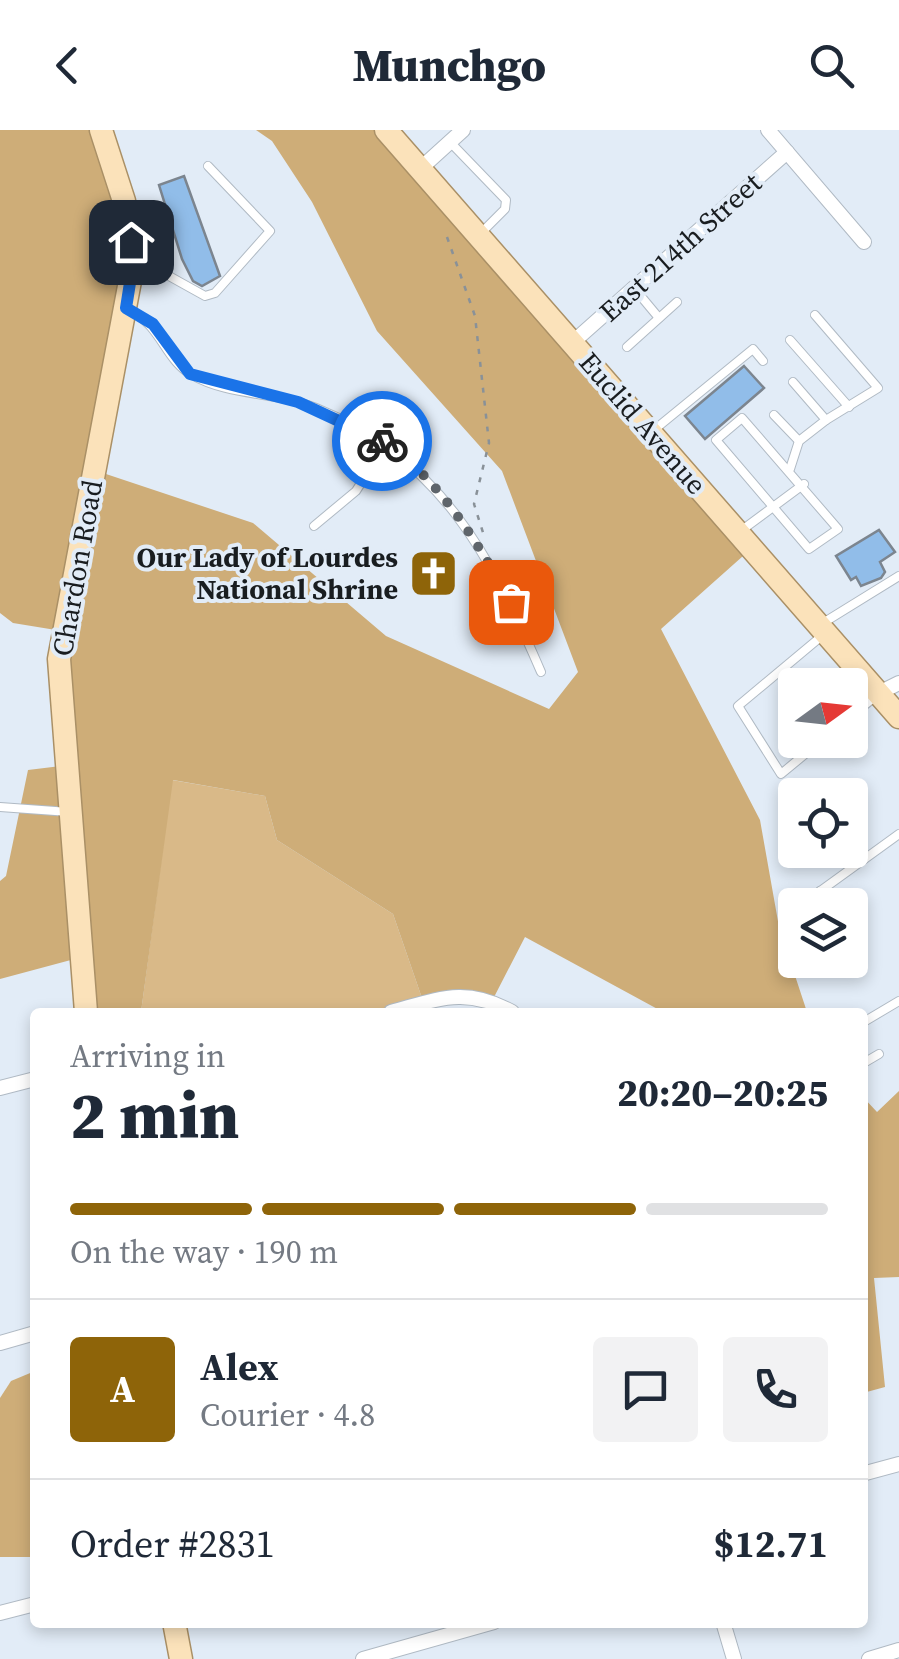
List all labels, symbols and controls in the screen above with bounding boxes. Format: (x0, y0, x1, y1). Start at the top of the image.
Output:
text: Munchgo (353, 34, 546, 96)
icon: back (40, 38, 95, 93)
icon: search (804, 38, 859, 93)
street label: East 214th Street (591, 163, 770, 330)
pin (89, 200, 174, 285)
icon: home (104, 215, 159, 270)
street label: Euclid Avenue (571, 344, 715, 502)
courier (332, 391, 432, 491)
icon: bike (355, 414, 410, 469)
street label: Chardon Road (43, 477, 111, 659)
place label: Our Lady of Lourdes National Shrine (137, 538, 398, 608)
church icon: Our Lady of Lourdes National Shrine (407, 547, 459, 599)
pin (469, 560, 554, 645)
icon: bag (484, 575, 539, 630)
north arrow (778, 668, 868, 758)
map controls (778, 668, 868, 978)
button: locate (778, 778, 868, 868)
button: layers (778, 888, 868, 978)
text: Arriving in (70, 1034, 225, 1078)
text: 20:20–20:25 (617, 1067, 828, 1119)
text: 2 min (70, 1071, 240, 1160)
text: On the way · 190 m (70, 1230, 338, 1274)
button: chat (593, 1337, 698, 1442)
button: phone (723, 1337, 828, 1442)
text: Alex (200, 1341, 278, 1393)
text: A (110, 1363, 135, 1415)
text: Courier · 4.8 (200, 1393, 375, 1437)
text: Order #2831 (70, 1518, 274, 1570)
text: $12.71 (714, 1518, 828, 1570)

